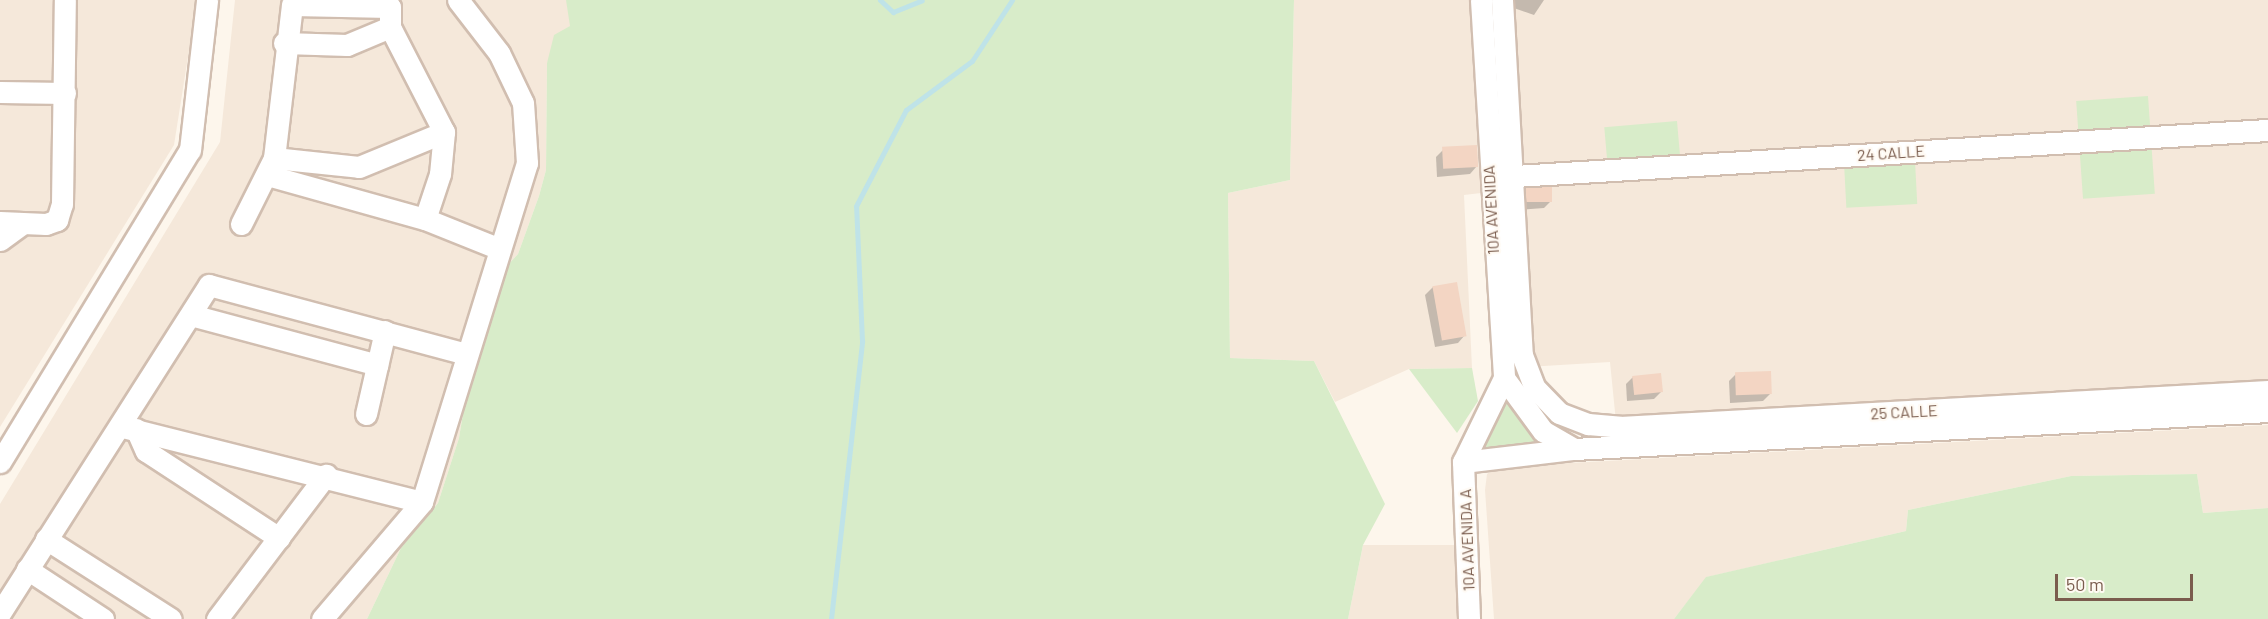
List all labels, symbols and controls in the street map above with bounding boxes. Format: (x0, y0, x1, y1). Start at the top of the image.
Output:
street label: 24 CALLE (1856, 141, 1926, 165)
street label: 10A AVENIDA (1479, 165, 1503, 255)
street label: 25 CALLE (1870, 401, 1938, 423)
street label: 10A AVENIDA A (1456, 488, 1478, 592)
scale bar (2058, 562, 2196, 600)
text: 50 m (2066, 573, 2104, 595)

